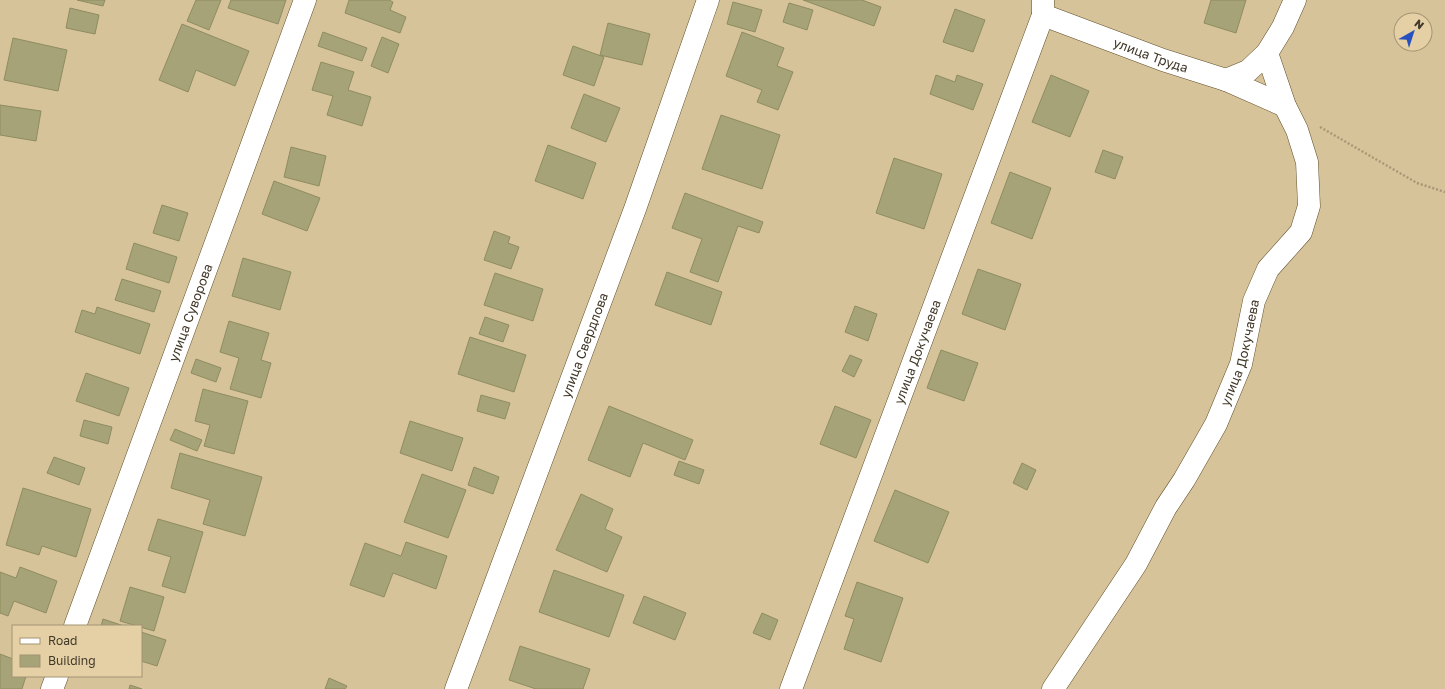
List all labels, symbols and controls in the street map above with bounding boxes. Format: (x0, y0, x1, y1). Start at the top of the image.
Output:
north arrow (1393, 12, 1433, 52)
text: N (1412, 16, 1427, 32)
street label: улица Труда (1111, 34, 1190, 75)
street label: улица Суворова (165, 261, 215, 364)
street label: улица Свердлова (557, 290, 611, 400)
street label: улица Докучаева (890, 297, 944, 406)
street label: улица Докучаева (1216, 298, 1262, 408)
legend (12, 625, 142, 677)
text: Road (48, 633, 77, 648)
text: Building (48, 653, 96, 668)

